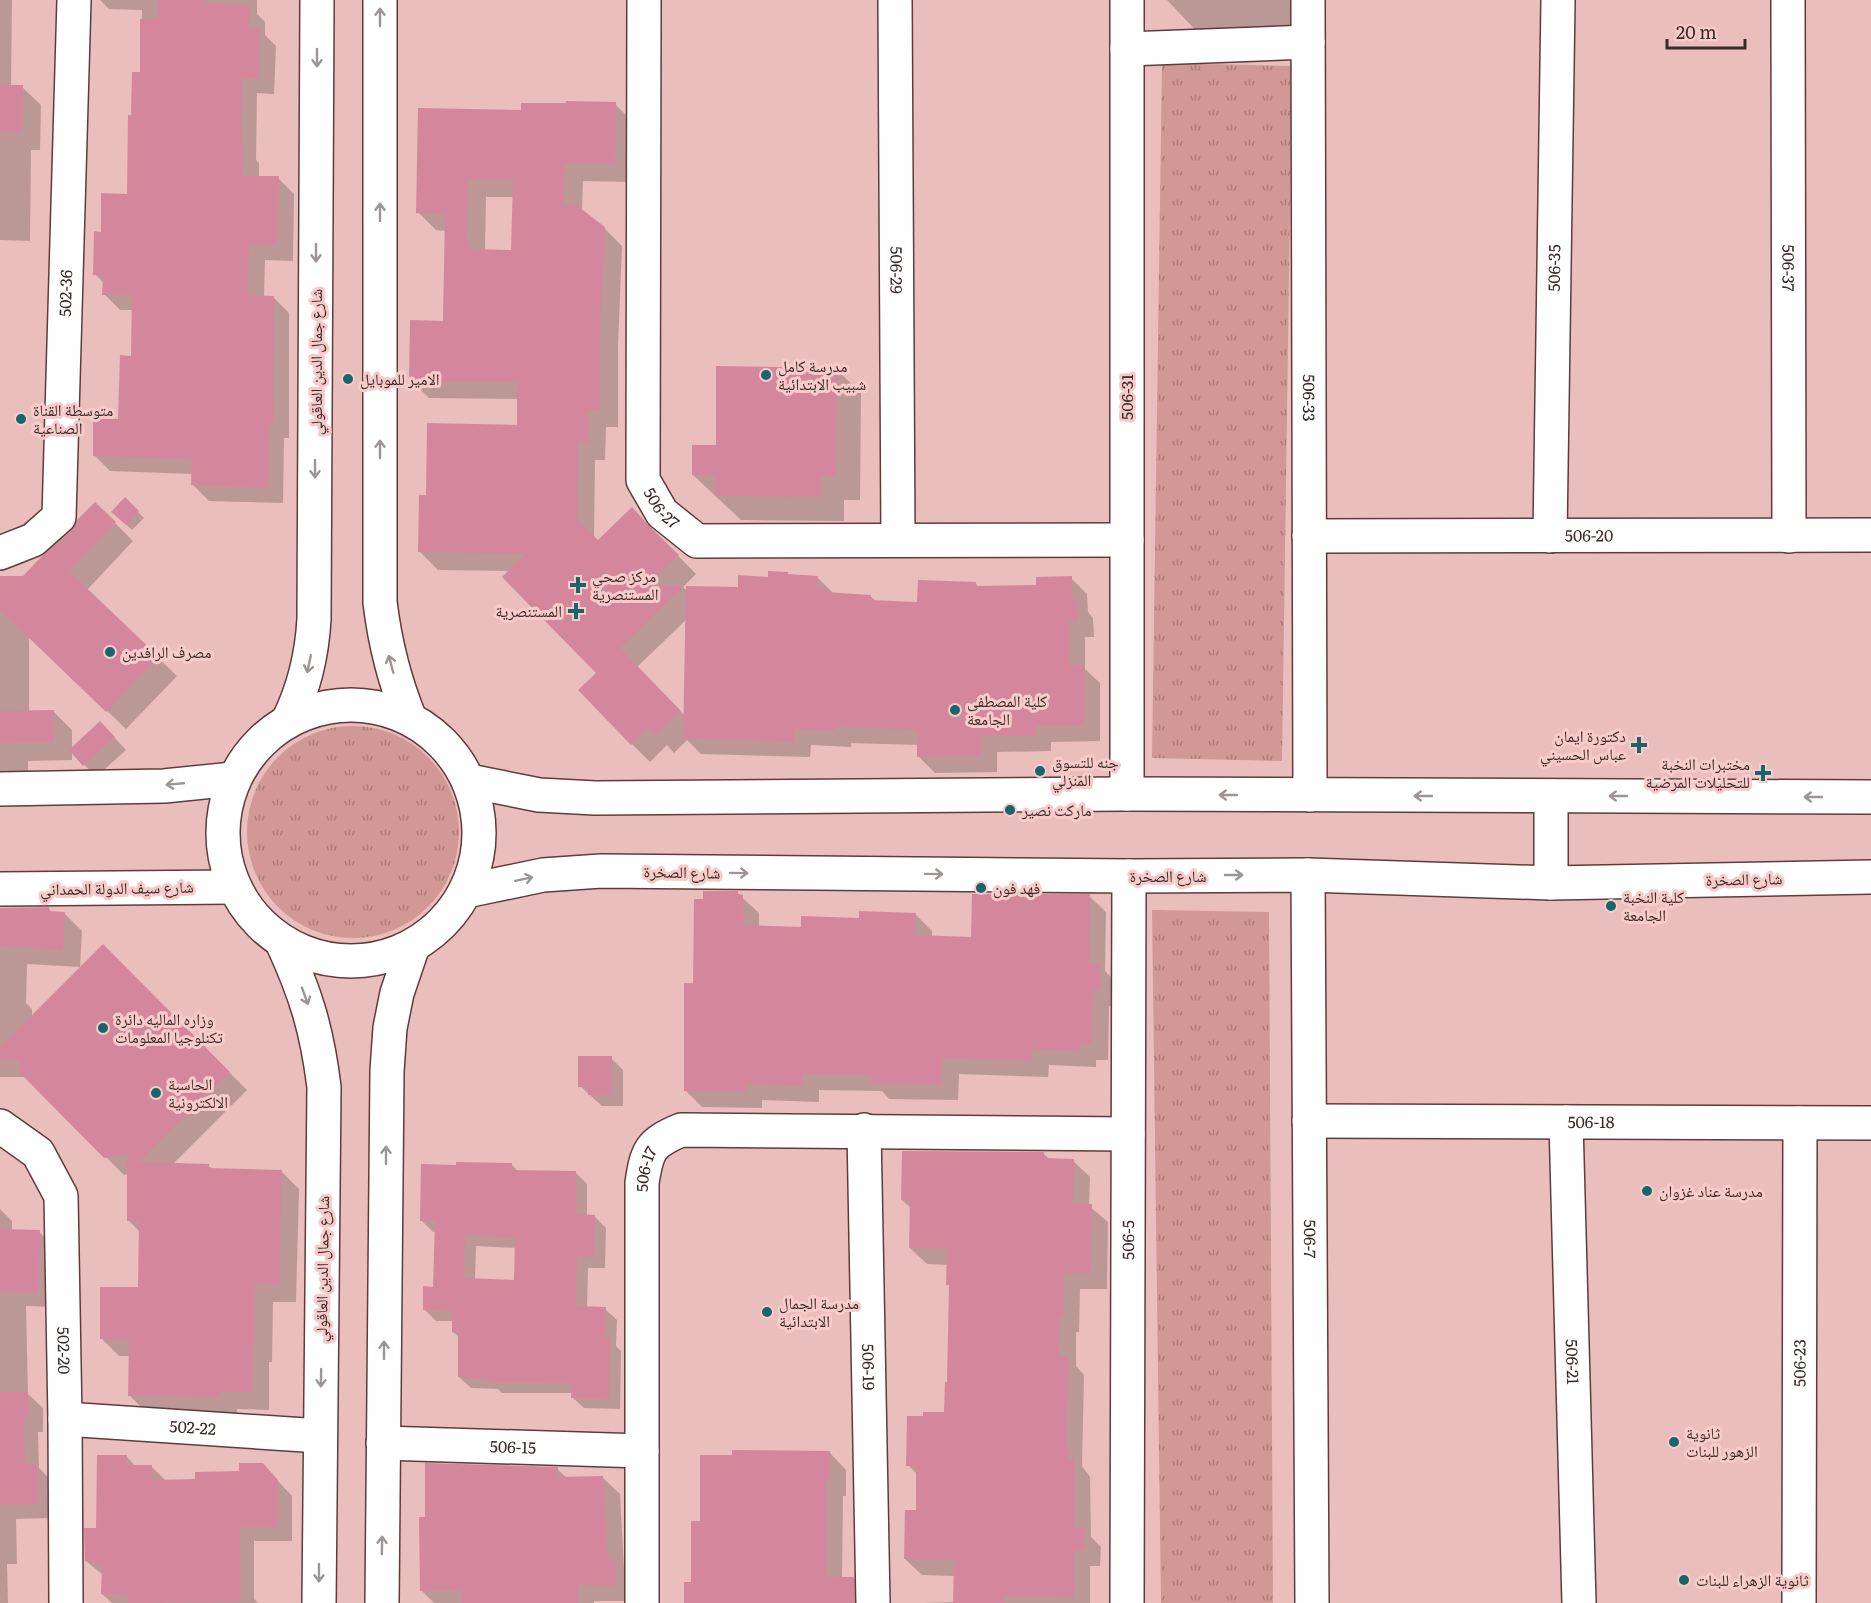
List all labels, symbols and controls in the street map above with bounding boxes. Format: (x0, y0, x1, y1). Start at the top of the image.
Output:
one-way arrow (374, 7, 386, 27)
scale bar (1667, 12, 1745, 50)
text: 20 m (1676, 18, 1717, 45)
one-way arrow (311, 48, 322, 68)
one-way arrow (374, 202, 386, 222)
one-way arrow (310, 243, 322, 263)
street label: 506-35 (1541, 244, 1565, 292)
street label: 506-37 (1777, 244, 1802, 292)
street label: 506-29 (885, 246, 910, 294)
street label: 502-36 (52, 269, 77, 317)
street label: شارع جمال الدين العاقولي (303, 289, 329, 435)
place label: مدرسة كامل شبيب الابتدائية (778, 353, 866, 395)
place label: الامير للموبايل (360, 366, 440, 390)
marker: مدرسة كامل شبيب الابتدائية (759, 368, 773, 382)
marker: الامير للموبايل (341, 372, 355, 386)
street label: 506-31 (1114, 374, 1138, 420)
street label: 506-33 (1298, 374, 1322, 422)
place label: متوسطة القناة الصناعية (33, 397, 113, 439)
marker: متوسطة القناة الصناعية (14, 412, 28, 426)
one-way arrow (374, 439, 386, 459)
one-way arrow (309, 459, 321, 479)
street label: 506-27 (639, 483, 685, 534)
street label: 506-20 (1565, 522, 1613, 547)
place label: مركز صحي المستنصرية (592, 563, 658, 605)
marker: مركز صحي المستنصرية (569, 576, 587, 594)
place label: المستنصرية (496, 598, 562, 622)
marker: المستنصرية (567, 602, 585, 620)
place label: مصرف الرافدين (122, 639, 212, 663)
marker: مصرف الرافدين (103, 645, 117, 659)
one-way arrow (303, 654, 314, 673)
one-way arrow (385, 655, 396, 674)
place label: كلية المصطفى الجامعة (967, 688, 1048, 730)
marker: كلية المصطفى الجامعة (948, 703, 962, 717)
place label: دكتورة ايمان عباس الحسيني (1540, 723, 1626, 767)
marker: دكتورة ايمان عباس الحسيني (1630, 736, 1648, 754)
place label: جنه للتسوق المنزلي (1052, 749, 1119, 793)
place label: مختبرات النخبة للتحليلات المرضية (1645, 751, 1750, 793)
marker: جنه للتسوق المنزلي (1033, 764, 1047, 778)
marker: مختبرات النخبة للتحليلات المرضية (1754, 764, 1772, 782)
one-way arrow (165, 779, 185, 790)
one-way arrow (1218, 789, 1238, 801)
one-way arrow (1413, 790, 1433, 802)
one-way arrow (1608, 790, 1628, 802)
one-way arrow (1803, 791, 1823, 803)
place label: ماركت نصير (1021, 797, 1092, 821)
marker: ماركت نصير (1003, 803, 1017, 817)
street label: شارع الصخرة (643, 858, 721, 884)
street label: شارع الصخرة (1130, 863, 1206, 887)
street label: شارع الصخرة (1705, 865, 1783, 891)
one-way arrow (728, 867, 748, 879)
one-way arrow (923, 868, 943, 880)
one-way arrow (1223, 869, 1243, 881)
one-way arrow (513, 873, 533, 884)
street label: شارع سيف الدولة الحمداني (40, 874, 194, 902)
place label: فهد فون (993, 875, 1040, 899)
marker: فهد فون (974, 881, 988, 895)
place label: كلية النخبة الجامعة (1623, 884, 1685, 926)
marker: كلية النخبة الجامعة (1604, 899, 1618, 913)
one-way arrow (301, 986, 312, 1005)
place label: وزاره الماليه دائرة تكنلوجيا المعلومات (115, 1006, 223, 1048)
marker: وزاره الماليه دائرة تكنلوجيا المعلومات (96, 1021, 110, 1035)
place label: الحاسبة الالكترونية (168, 1071, 228, 1113)
marker: الحاسبة الالكترونية (149, 1086, 163, 1100)
street label: 506-18 (1567, 1109, 1615, 1133)
street label: 506-17 (629, 1141, 662, 1192)
one-way arrow (380, 1145, 392, 1165)
place label: مدرسة عناد غزوان (1659, 1178, 1763, 1202)
marker: مدرسة عناد غزوان (1640, 1184, 1654, 1198)
street label: شارع جمال الدين العاقولي (308, 1196, 336, 1342)
street label: 506-5 (1115, 1220, 1139, 1260)
street label: 506-7 (1299, 1220, 1323, 1258)
place label: مدرسة الجمال الابتدائية (779, 1290, 859, 1332)
marker: مدرسة الجمال الابتدائية (760, 1305, 774, 1319)
street label: 502-20 (52, 1326, 77, 1375)
street label: 506-21 (1561, 1339, 1586, 1386)
street label: 506-23 (1786, 1339, 1811, 1387)
one-way arrow (378, 1340, 390, 1360)
street label: 506-19 (857, 1343, 882, 1390)
one-way arrow (315, 1367, 327, 1387)
street label: 502-22 (169, 1413, 217, 1440)
place label: ثانوية الزهور للبنات (1686, 1420, 1758, 1462)
street label: 506-15 (489, 1433, 536, 1459)
marker: ثانوية الزهور للبنات (1667, 1435, 1681, 1449)
one-way arrow (377, 1535, 388, 1555)
one-way arrow (313, 1562, 325, 1582)
place label: ثانوية الزهراء للبنات (1696, 1567, 1809, 1591)
marker: ثانوية الزهراء للبنات (1677, 1573, 1691, 1587)

